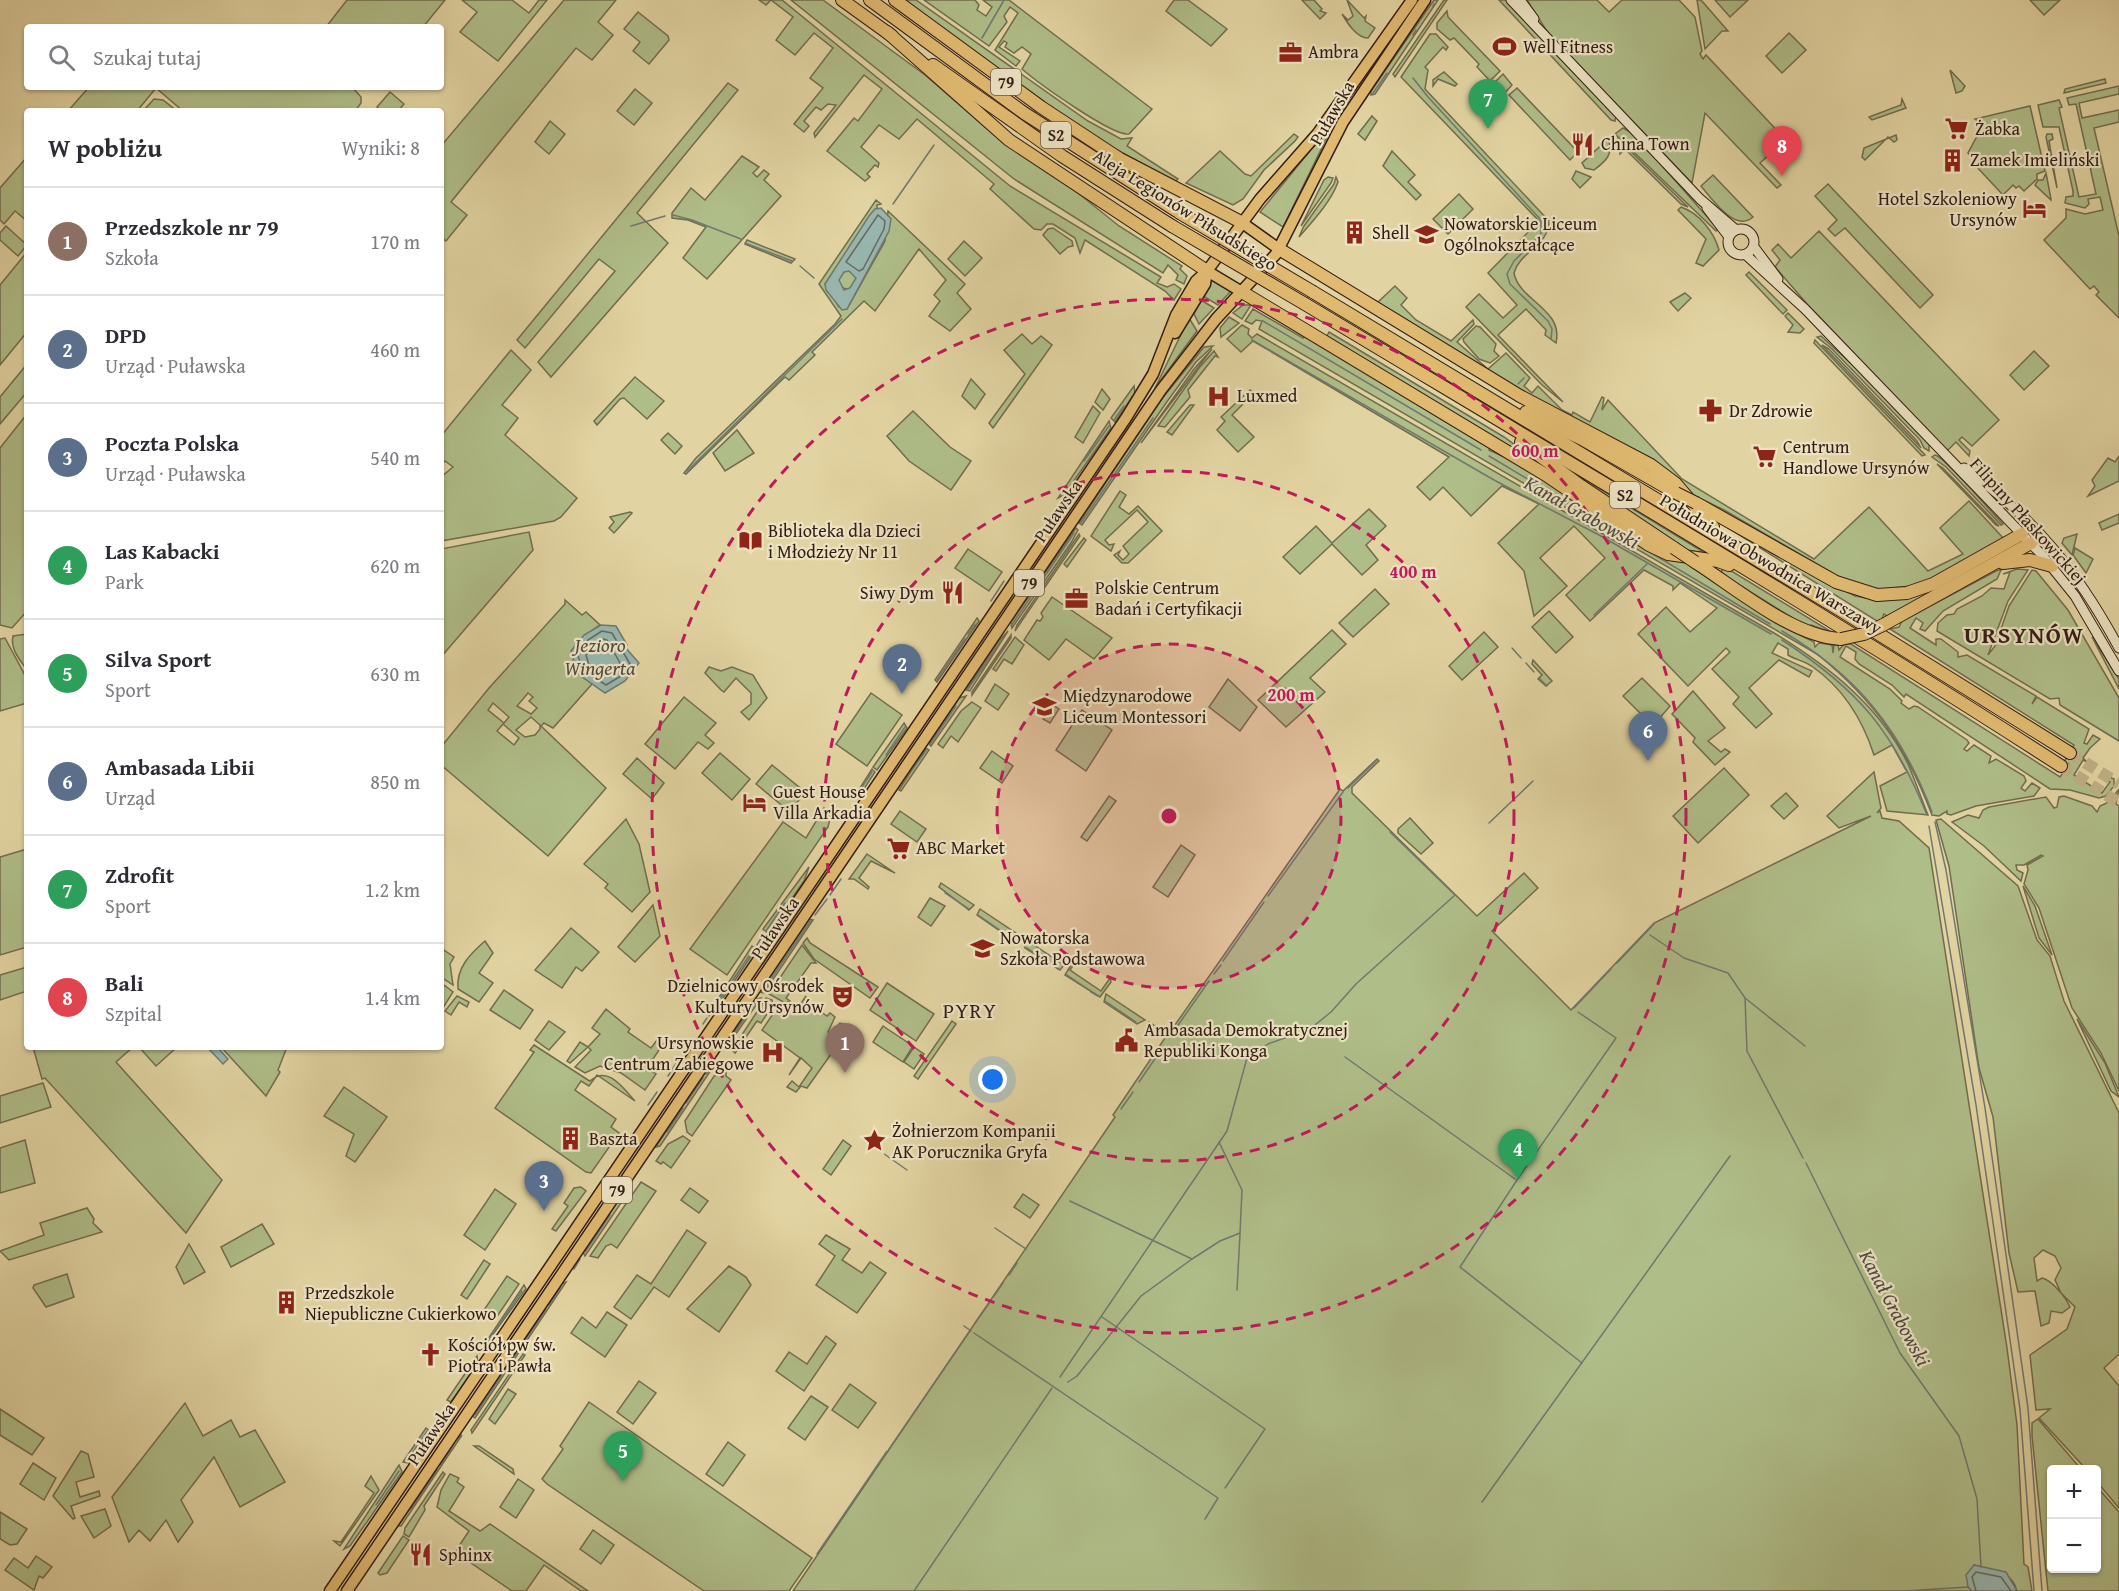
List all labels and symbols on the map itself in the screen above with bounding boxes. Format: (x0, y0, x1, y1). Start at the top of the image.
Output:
place label: Well Fitness (1523, 33, 1613, 60)
sports icon: Well Fitness (1492, 34, 1518, 60)
place label: Ambra (1308, 38, 1359, 65)
office icon: Ambra (1277, 39, 1303, 65)
road number: 79 (991, 69, 1021, 95)
street label: Puławska (1302, 75, 1361, 150)
pin: 7 (1468, 80, 1508, 129)
place label: Żabka (1975, 115, 2021, 142)
supermarket icon: Żabka (1944, 116, 1970, 142)
road number: S2 (1041, 122, 1071, 148)
pin: 8 (1762, 126, 1802, 176)
place label: China Town (1601, 130, 1690, 157)
restaurant icon: China Town (1570, 131, 1596, 157)
street label: Aleja Legionów Piłsudskiego (1088, 142, 1283, 277)
place label: Zamek Imieliński (1970, 146, 2100, 173)
building icon: Zamek Imieliński (1939, 147, 1965, 173)
place label: Hotel Szkoleniowy Ursynów (1878, 185, 2017, 233)
hotel icon: Hotel Szkoleniowy Ursynów (2022, 196, 2048, 222)
place label: Nowatorskie Liceum Ogólnokształcące (1444, 210, 1597, 258)
place label: Shell (1372, 219, 1409, 246)
building icon: Shell (1341, 220, 1367, 246)
school or university icon: Nowatorskie Liceum Ogólnokształcące (1413, 221, 1439, 247)
place label: Luxmed (1237, 382, 1298, 409)
hospital icon: Luxmed (1206, 383, 1232, 409)
place label: Dr Zdrowie (1729, 397, 1813, 424)
pharmacy icon: Dr Zdrowie (1698, 398, 1724, 424)
place label: Centrum Handlowe Ursynów (1783, 433, 1930, 481)
text: 600 m (1511, 437, 1559, 464)
supermarket icon: Centrum Handlowe Ursynów (1752, 444, 1778, 470)
street label: Filipiny Płaskowickiej (1964, 451, 2093, 590)
water label: Kanał Grabowski (1518, 467, 1645, 555)
street label: Puławska (1027, 474, 1089, 547)
road number: S2 (1610, 482, 1640, 508)
street label: Południowa Obwodnica Warszawy (1655, 486, 1888, 641)
place label: Biblioteka dla Dzieci i Młodzieży Nr 11 (768, 517, 921, 565)
library icon: Biblioteka dla Dzieci i Młodzieży Nr 11 (737, 528, 763, 554)
text: 400 m (1389, 558, 1437, 585)
road number: 79 (1014, 570, 1044, 596)
place label: Polskie Centrum Badań i Certyfikacji (1095, 574, 1242, 622)
place label: Siwy Dym (860, 579, 934, 606)
restaurant icon: Siwy Dym (939, 580, 965, 606)
office icon: Polskie Centrum Badań i Certyfikacji (1064, 585, 1090, 611)
district label: URSYNÓW (1964, 617, 2084, 652)
water label: Jezioro Wingerta (565, 630, 636, 682)
pin: 2 (882, 644, 922, 694)
text: 200 m (1267, 681, 1315, 708)
place label: Międzynarodowe Liceum Montessori (1063, 682, 1206, 730)
school or university icon: Międzynarodowe Liceum Montessori (1032, 693, 1058, 719)
pin: 6 (1628, 712, 1668, 761)
place label: Guest House Villa Arkadia (773, 778, 872, 826)
hotel icon: Guest House Villa Arkadia (742, 789, 768, 815)
centre of rings (1159, 806, 1179, 826)
place label: ABC Market (916, 834, 1006, 861)
supermarket icon: ABC Market (885, 835, 911, 861)
street label: Puławska (744, 891, 806, 964)
place label: Nowatorska Szkoła Podstawowa (1000, 924, 1146, 972)
school or university icon: Nowatorska Szkoła Podstawowa (969, 935, 995, 961)
place label: Dzielnicowy Ośrodek Kultury Ursynów (667, 972, 825, 1020)
theatre icon: Dzielnicowy Ośrodek Kultury Ursynów (829, 983, 855, 1009)
district label: PYRY (943, 995, 997, 1026)
place label: Ambasada Demokratycznej Republiki Konga (1144, 1016, 1348, 1064)
pin: 1 (826, 1024, 864, 1073)
public building icon: Ambasada Demokratycznej Republiki Konga (1113, 1027, 1139, 1053)
place label: Ursynowskie Centrum Zabiegowe (604, 1029, 754, 1077)
hospital icon: Ursynowskie Centrum Zabiegowe (759, 1040, 785, 1066)
your location (978, 1065, 1007, 1094)
place label: Żołnierzom Kompanii AK Porucznika Gryfa (892, 1117, 1056, 1165)
place label: Baszta (589, 1125, 638, 1152)
building icon: Baszta (558, 1126, 584, 1152)
place icon: Żołnierzom Kompanii AK Porucznika Gryfa (861, 1128, 887, 1154)
pin: 4 (1498, 1130, 1538, 1179)
pin: 3 (524, 1162, 564, 1211)
road number: 79 (602, 1177, 632, 1203)
water label: Kanał Grabowski (1852, 1244, 1938, 1371)
place label: Przedszkole Niepubliczne Cukierkowo (305, 1279, 496, 1327)
building icon: Przedszkole Niepubliczne Cukierkowo (274, 1290, 300, 1316)
place label: Kościół pw św. Piotra i Pawła (448, 1331, 556, 1379)
church icon: Kościół pw św. Piotra i Pawła (417, 1342, 443, 1368)
street label: Puławska (400, 1397, 462, 1470)
pin: 5 (604, 1432, 642, 1481)
place label: Sphinx (439, 1541, 493, 1568)
restaurant icon: Sphinx (408, 1542, 434, 1568)

